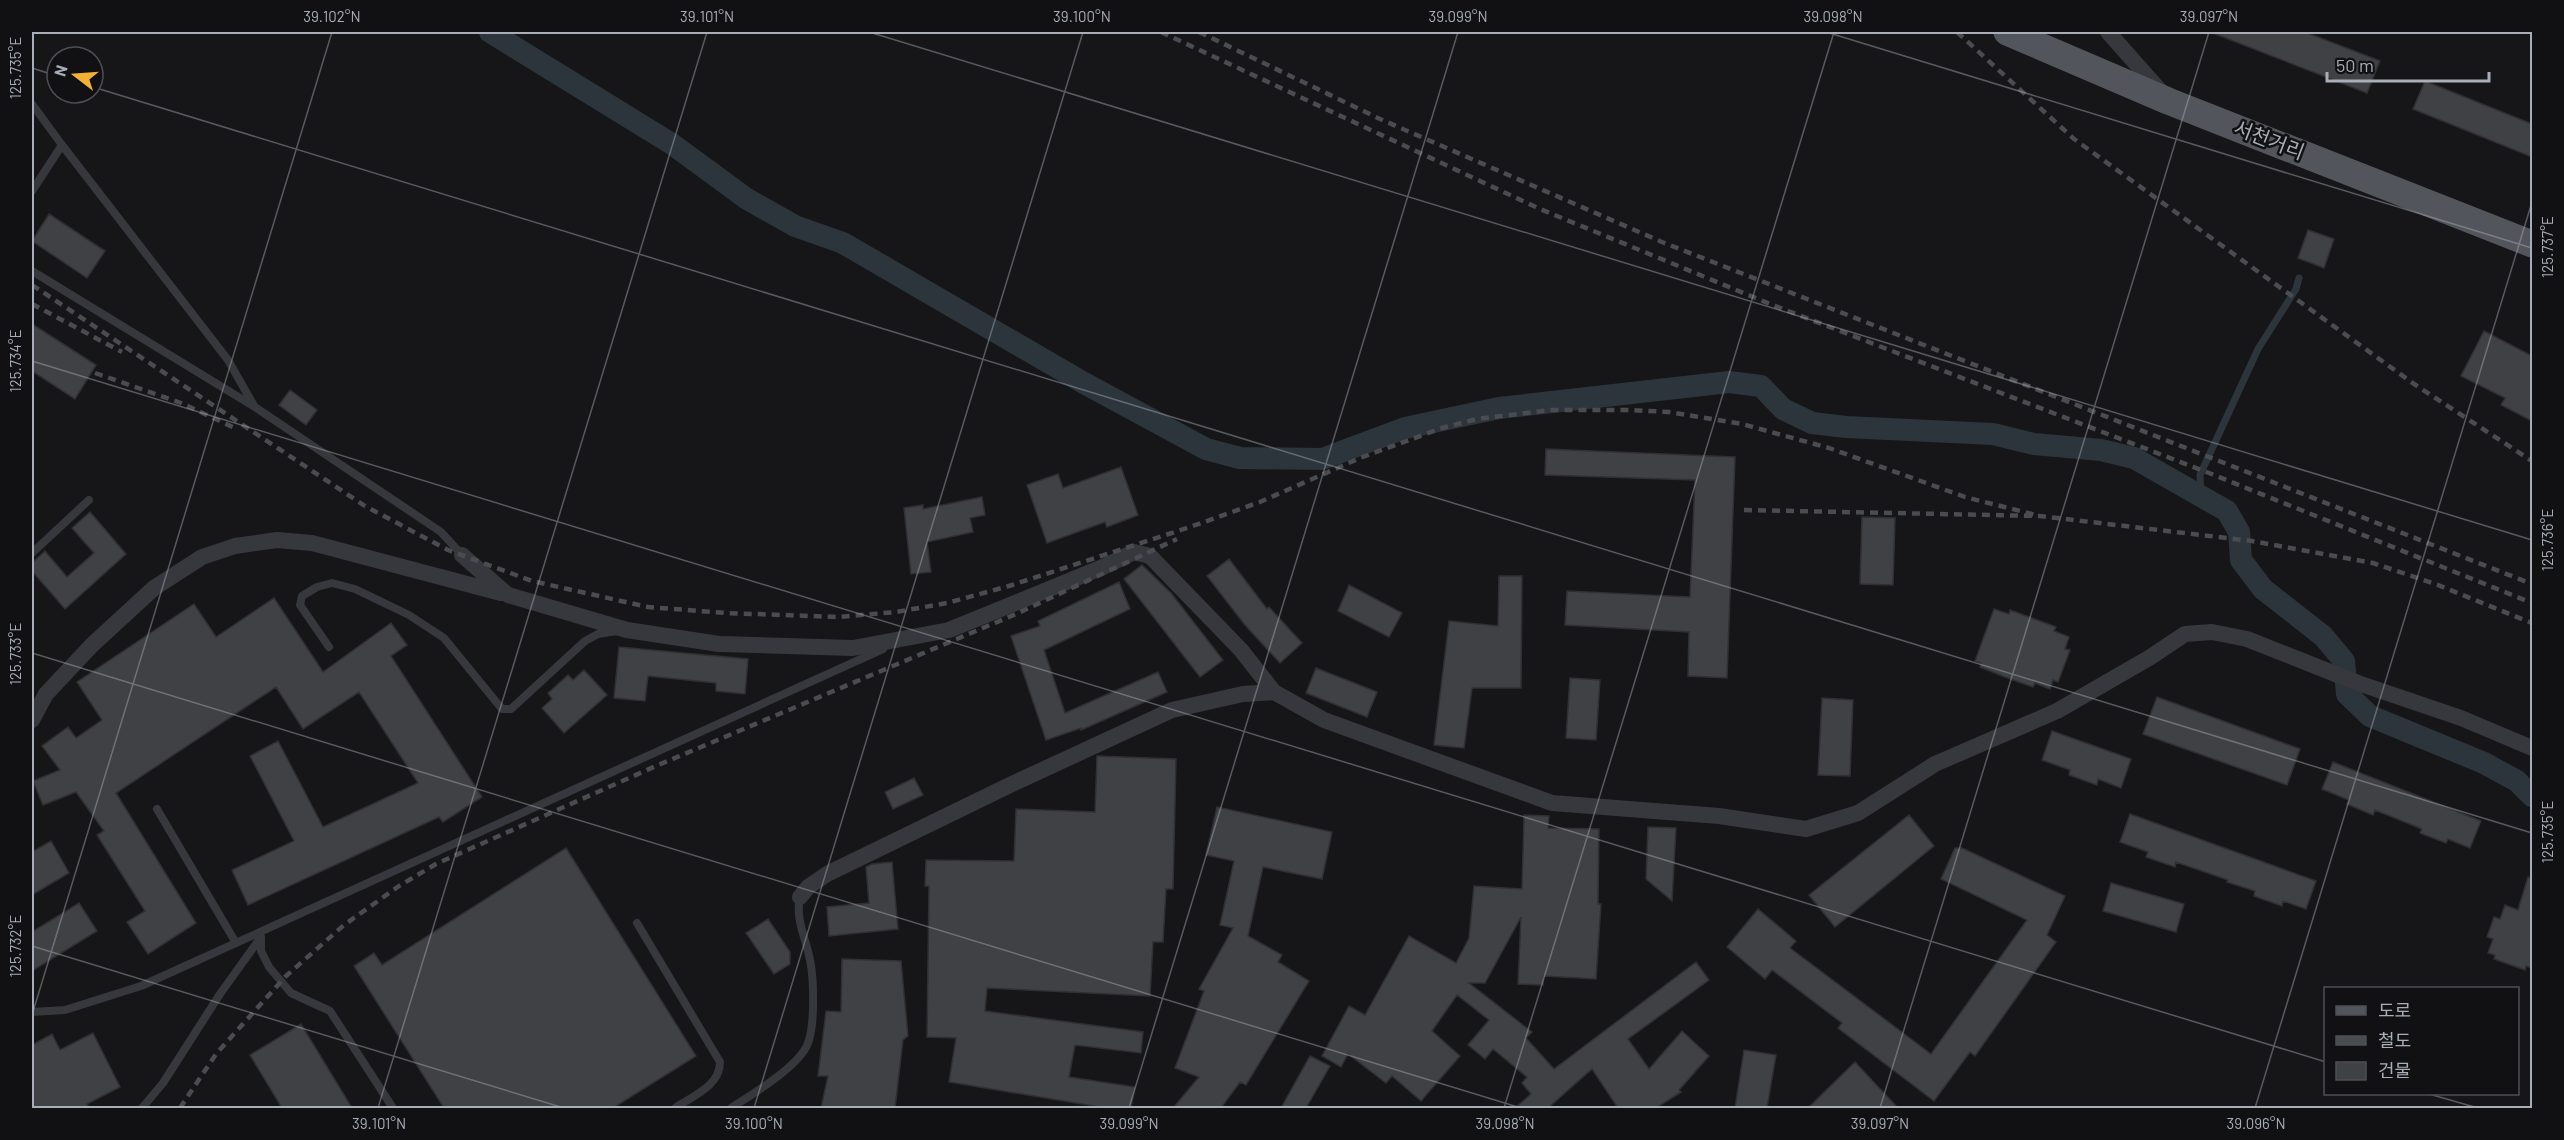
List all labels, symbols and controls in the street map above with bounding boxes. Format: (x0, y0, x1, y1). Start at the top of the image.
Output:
text: 39.102°N (303, 7, 361, 25)
text: 39.101°N (680, 7, 734, 25)
text: 39.100°N (1053, 7, 1111, 25)
text: 39.099°N (1428, 7, 1488, 25)
text: 39.098°N (1803, 7, 1863, 25)
text: 39.097°N (2180, 7, 2238, 25)
text: 125.735°E (6, 37, 24, 99)
north arrow (45, 45, 105, 105)
scale bar (2327, 45, 2489, 83)
text: 50 m (2336, 54, 2374, 76)
text: N (50, 63, 71, 78)
street label: 서천거리 (2231, 115, 2308, 163)
text: 125.737°E (2538, 216, 2556, 278)
text: 125.734°E (6, 329, 24, 393)
text: 125.736°E (2538, 509, 2556, 571)
text: 125.733°E (6, 623, 24, 685)
text: 125.735°E (2538, 801, 2556, 863)
text: 125.732°E (6, 915, 24, 977)
legend (2324, 987, 2519, 1095)
text: 도로 (2378, 999, 2411, 1021)
text: 철도 (2378, 1029, 2411, 1051)
text: 건물 (2378, 1059, 2411, 1081)
text: 39.101°N (352, 1114, 406, 1132)
text: 39.100°N (725, 1114, 783, 1132)
text: 39.099°N (1099, 1114, 1159, 1132)
text: 39.098°N (1475, 1114, 1535, 1132)
text: 39.097°N (1851, 1114, 1909, 1132)
text: 39.096°N (2226, 1114, 2286, 1132)

